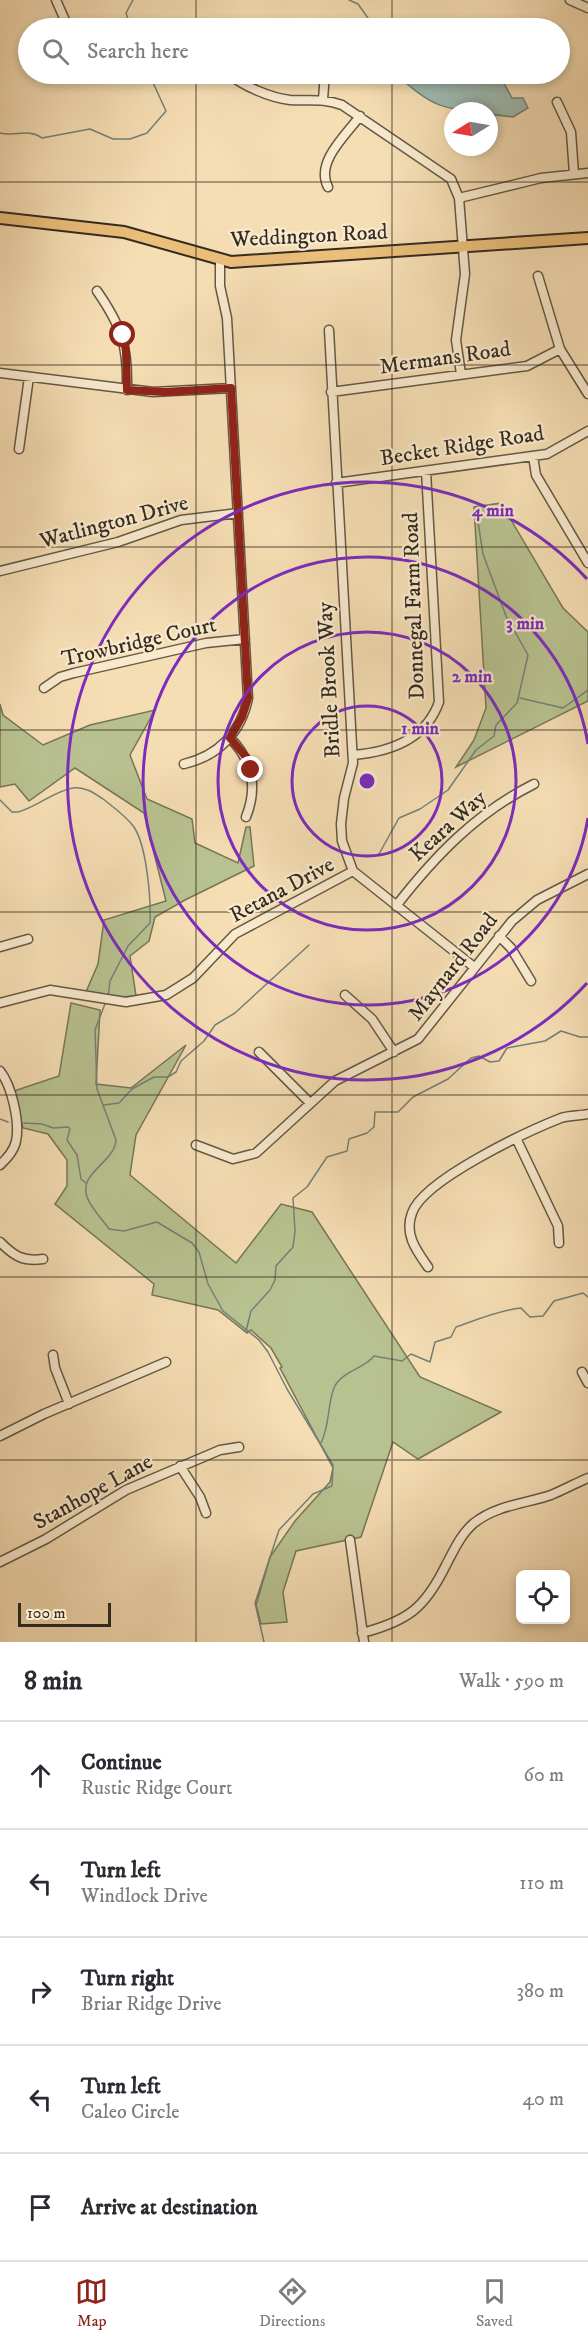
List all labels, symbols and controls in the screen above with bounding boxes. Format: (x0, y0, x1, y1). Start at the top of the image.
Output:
search box (18, 18, 570, 84)
icon: search (39, 35, 72, 68)
text: Search here (87, 38, 189, 65)
north arrow (444, 102, 498, 156)
street label: Weddington Road (229, 218, 388, 254)
route start (109, 321, 135, 347)
street label: Mermans Road (378, 335, 512, 381)
street label: Becket Ridge Road (378, 420, 546, 472)
street label: Watlington Drive (36, 489, 191, 555)
text: 4 min (471, 500, 514, 522)
street label: Donnegal Farm Road (397, 512, 431, 700)
street label: Bridle Brook Way (311, 601, 347, 759)
street label: Trowbridge Court (59, 611, 219, 673)
text: 3 min (506, 613, 545, 635)
text: 2 min (452, 666, 493, 688)
text: 1 min (401, 718, 440, 740)
route end (237, 756, 263, 782)
centre of rings (357, 771, 377, 791)
street label: Keara Way (404, 784, 493, 868)
street label: Retana Drive (225, 851, 339, 929)
street label: Maynard Road (402, 907, 504, 1027)
street label: Stanhope Lane (29, 1448, 157, 1536)
map controls (516, 1570, 570, 1624)
button: locate (516, 1570, 570, 1624)
scale bar (18, 1600, 111, 1628)
text: 100 m (27, 1603, 66, 1623)
text: 8 min (24, 1665, 82, 1698)
text: Walk · 590 m (459, 1669, 564, 1694)
text: Continue (81, 1749, 162, 1776)
icon: ahead (24, 1759, 57, 1792)
text: 60 m (524, 1763, 564, 1788)
text: Rustic Ridge Court (81, 1776, 232, 1801)
text: Turn left (81, 1857, 161, 1884)
icon: left (24, 1867, 57, 1900)
text: 110 m (519, 1871, 564, 1896)
text: Windlock Drive (81, 1884, 208, 1909)
text: Turn right (81, 1965, 174, 1992)
icon: right (24, 1975, 57, 2008)
text: 380 m (516, 1979, 564, 2004)
text: Briar Ridge Drive (81, 1992, 222, 2017)
text: Turn left (81, 2073, 161, 2100)
icon: left (24, 2083, 57, 2116)
text: 40 m (522, 2087, 564, 2112)
text: Caleo Circle (81, 2100, 180, 2125)
icon: arrive (24, 2191, 57, 2224)
text: Arrive at destination (81, 2194, 258, 2221)
tab: Map (75, 2275, 108, 2331)
tab: Directions (259, 2275, 325, 2331)
tab: Saved (476, 2275, 513, 2331)

